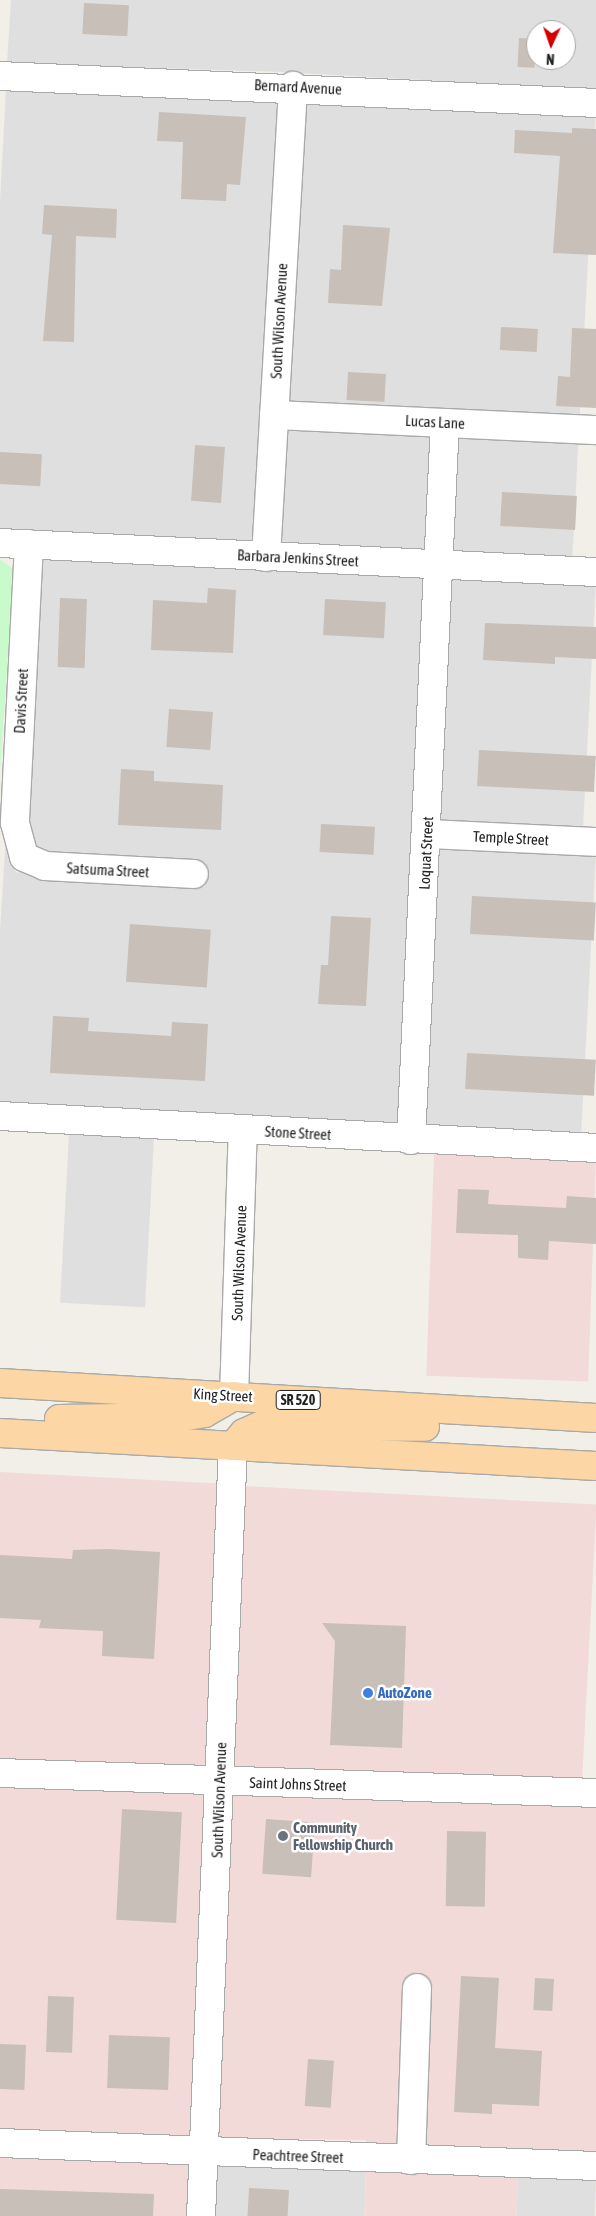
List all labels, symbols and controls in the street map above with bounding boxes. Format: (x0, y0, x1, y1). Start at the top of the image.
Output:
north arrow (526, 20, 576, 70)
text: N (546, 51, 555, 67)
street label: Bernard Avenue (254, 76, 342, 98)
street label: South Wilson Avenue (267, 263, 291, 379)
street label: Lucas Lane (405, 411, 465, 433)
street label: Barbara Jenkins Street (237, 546, 359, 570)
street label: Davis Street (10, 668, 32, 734)
street label: Loquat Street (415, 816, 437, 890)
street label: Temple Street (473, 827, 549, 849)
street label: Satsuma Street (66, 859, 150, 881)
street label: Stone Street (264, 1122, 332, 1144)
street label: South Wilson Avenue (228, 1205, 250, 1321)
street label: King Street (193, 1384, 253, 1406)
road number: SR 520 (276, 1388, 320, 1412)
place label: AutoZone (378, 1684, 432, 1702)
marker: AutoZone (362, 1687, 374, 1699)
street label: South Wilson Avenue (208, 1742, 230, 1858)
street label: Saint Johns Street (249, 1773, 347, 1795)
place label: Community Fellowship Church (293, 1818, 393, 1853)
marker: Community Fellowship Church (277, 1830, 289, 1842)
street label: Peachtree Street (252, 2145, 344, 2167)

